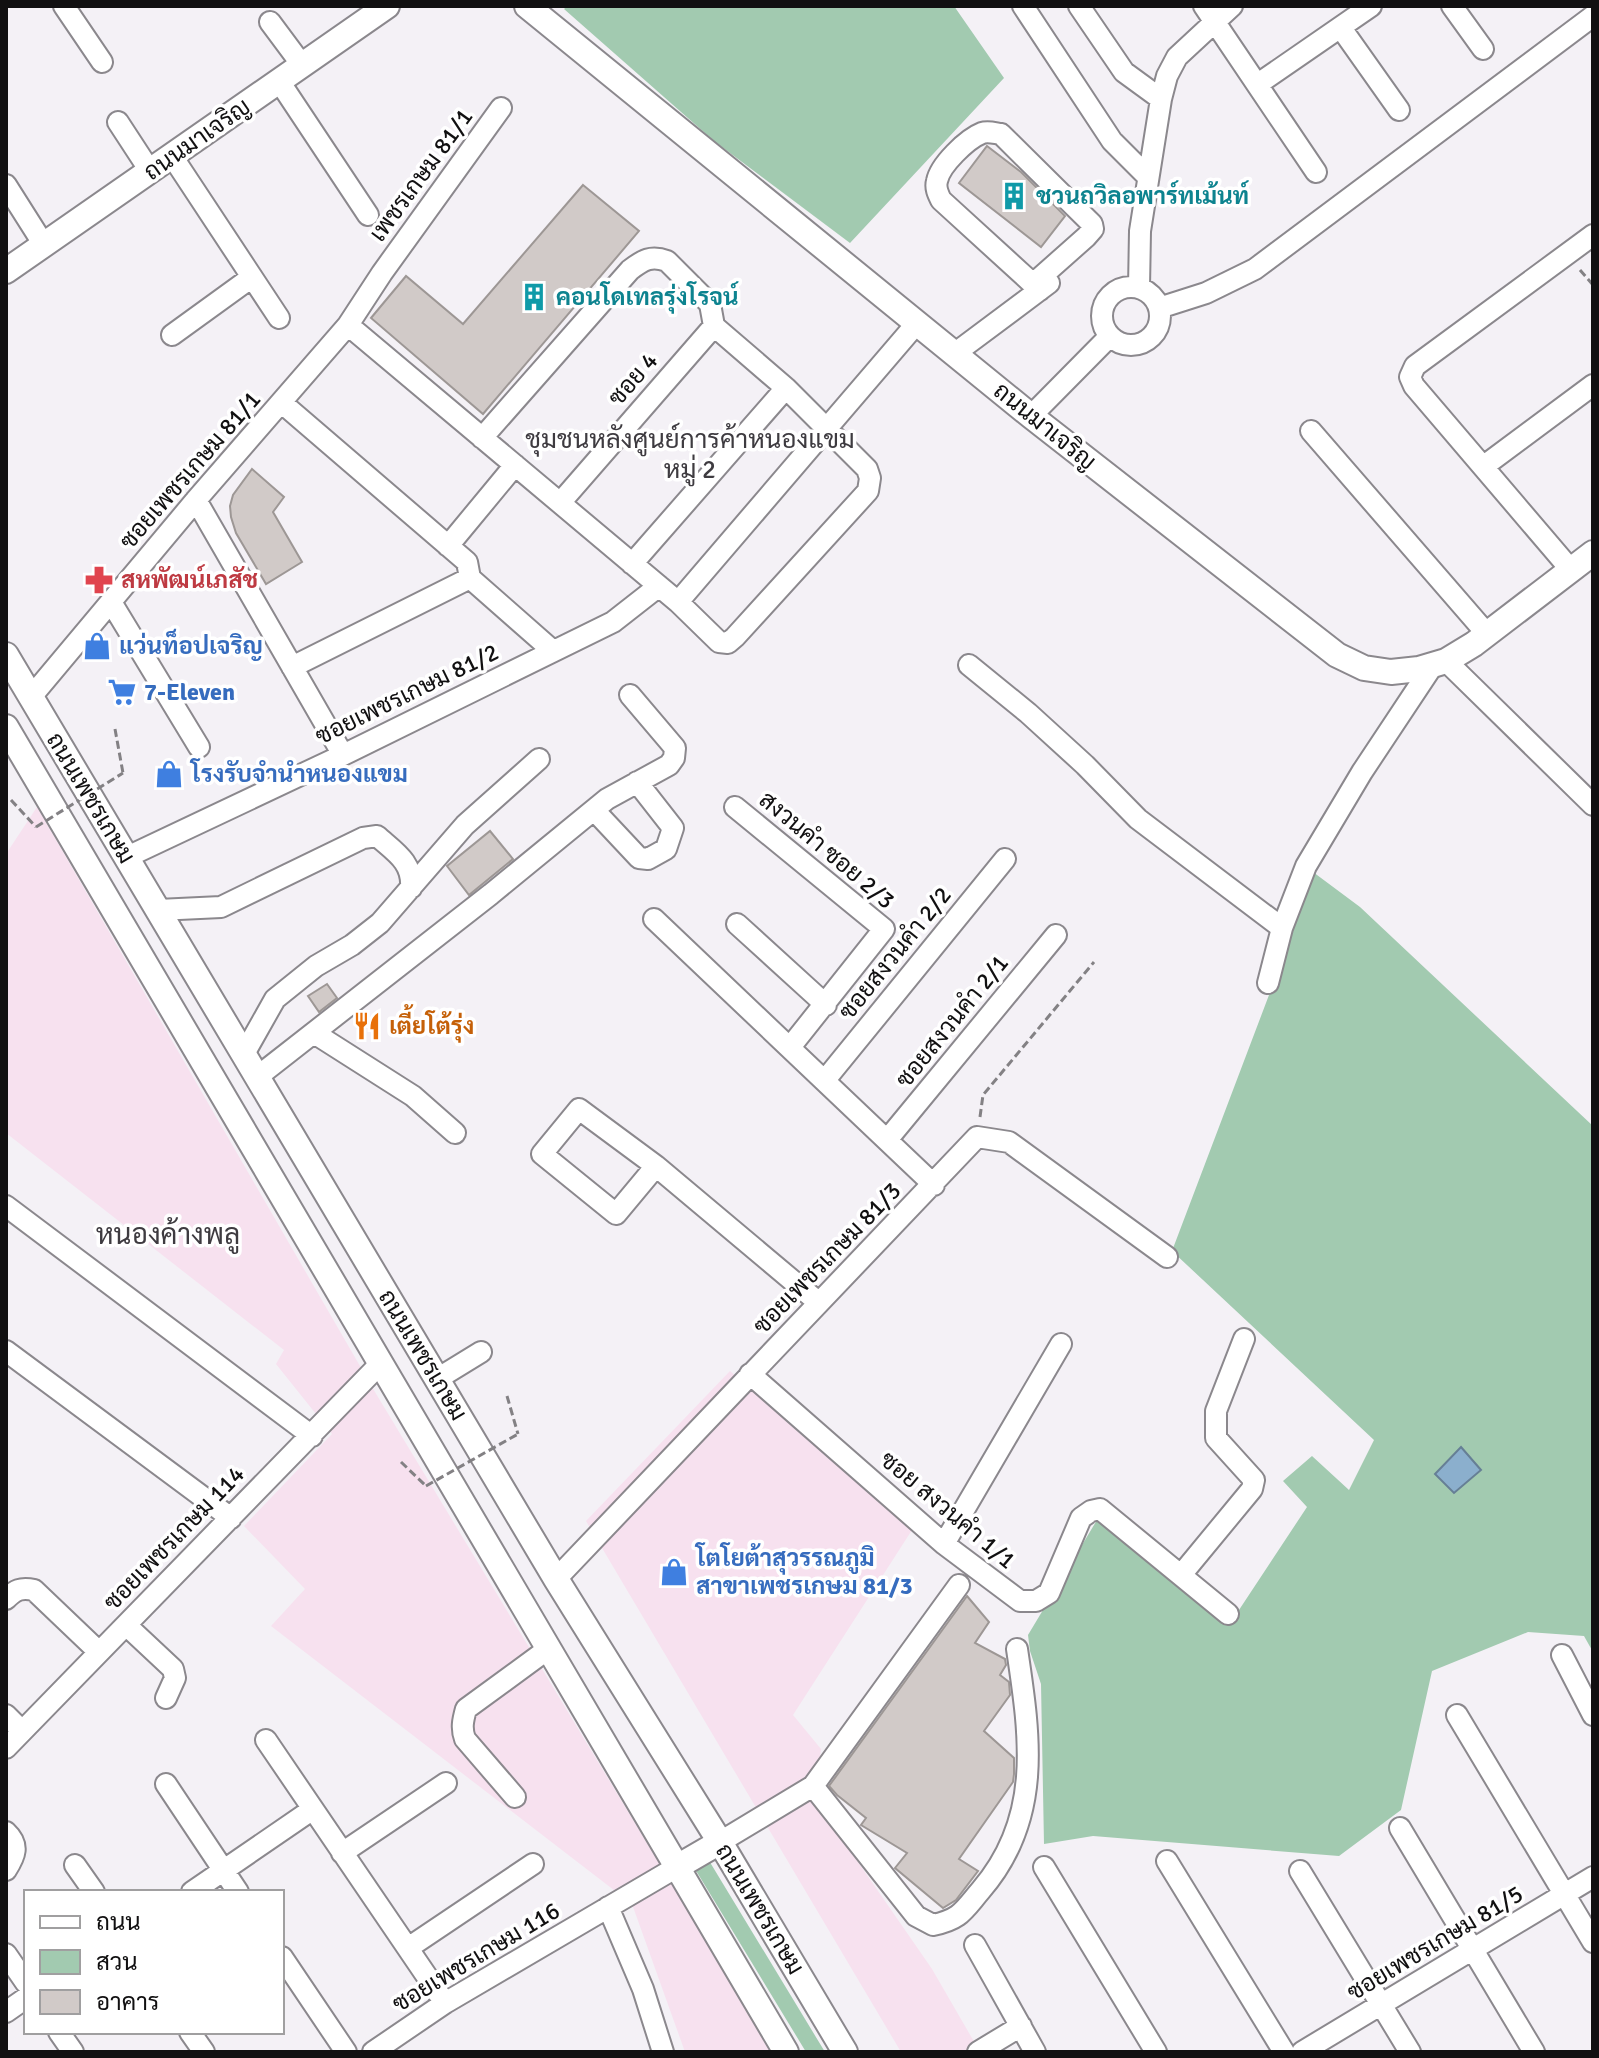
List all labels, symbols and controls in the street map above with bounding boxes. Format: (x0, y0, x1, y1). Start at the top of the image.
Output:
street label: ถนนมาเจริญ (138, 91, 256, 187)
street label: เพชรเกษม 81/1 (363, 103, 479, 247)
place label: ชวนถวิลอพาร์ทเม้นท์ (1036, 180, 1250, 211)
building icon: ชวนถวิลอพาร์ทเม้นท์ (999, 181, 1029, 211)
place label: คอนโดเทลรุ่งโรจน์ (556, 281, 739, 314)
building icon: คอนโดเทลรุ่งโรจน์ (519, 282, 549, 312)
street label: ซอย 4 (602, 346, 664, 412)
street label: ถนนมาเจริญ (988, 376, 1102, 476)
street label: ซอยเพชรเกษม 81/1 (113, 385, 267, 555)
district label: ชุมชนหลังศูนย์การค้าหนองแขม หมู่ 2 (525, 422, 855, 487)
place label: สหพัฒน์เภสัช (121, 564, 258, 595)
pharmacy icon: สหพัฒน์เภสัช (84, 565, 114, 595)
place label: แว่นท็อปเจริญ (119, 628, 263, 661)
shop icon: แว่นท็อปเจริญ (82, 631, 112, 661)
street label: ซอยเพชรเกษม 81/2 (311, 637, 503, 751)
supermarket icon: 7-Eleven (107, 677, 137, 707)
place label: 7-Eleven (144, 677, 235, 707)
street label: ถนนเพชรเกษม (40, 727, 142, 869)
place label: โรงรับจำนำหนองแขม (189, 758, 408, 789)
shop icon: โรงรับจำนำหนองแขม (154, 759, 184, 789)
street label: สงวนคำ ซอย 2/3 (753, 785, 901, 915)
street label: ซอยสงวนคำ 2/2 (832, 880, 958, 1026)
street label: ซอยสงวนคำ 2/1 (889, 948, 1015, 1094)
place label: เตี้ยโต้รุ่ง (389, 1004, 474, 1043)
restaurant icon: เตี้ยโต้รุ่ง (352, 1011, 382, 1041)
street label: ซอยเพชรเกษม 81/3 (747, 1176, 907, 1340)
district label: หนองค้างพลู (96, 1216, 240, 1254)
street label: ถนนเพชรเกษม (372, 1284, 474, 1426)
street label: ซอย สงวนคำ 1/1 (874, 1445, 1022, 1575)
street label: ซอยเพชรเกษม 114 (97, 1459, 251, 1617)
place label: โตโยต้าสุวรรณภูมิ สาขาเพชรเกษม 81/3 (694, 1542, 913, 1601)
shop icon: โตโยต้าสุวรรณภูมิ สาขาเพชรเกษม 81/3 (659, 1557, 689, 1587)
street label: ถนนเพชรเกษม (709, 1838, 811, 1980)
street label: ซอยเพชรเกษม 81/5 (1342, 1879, 1528, 2007)
legend (24, 1890, 284, 2034)
street label: ซอยเพชรเกษม 116 (387, 1895, 565, 2019)
text: ถนน (96, 1907, 141, 1937)
text: สวน (96, 1947, 138, 1977)
text: อาคาร (96, 1987, 159, 2017)

